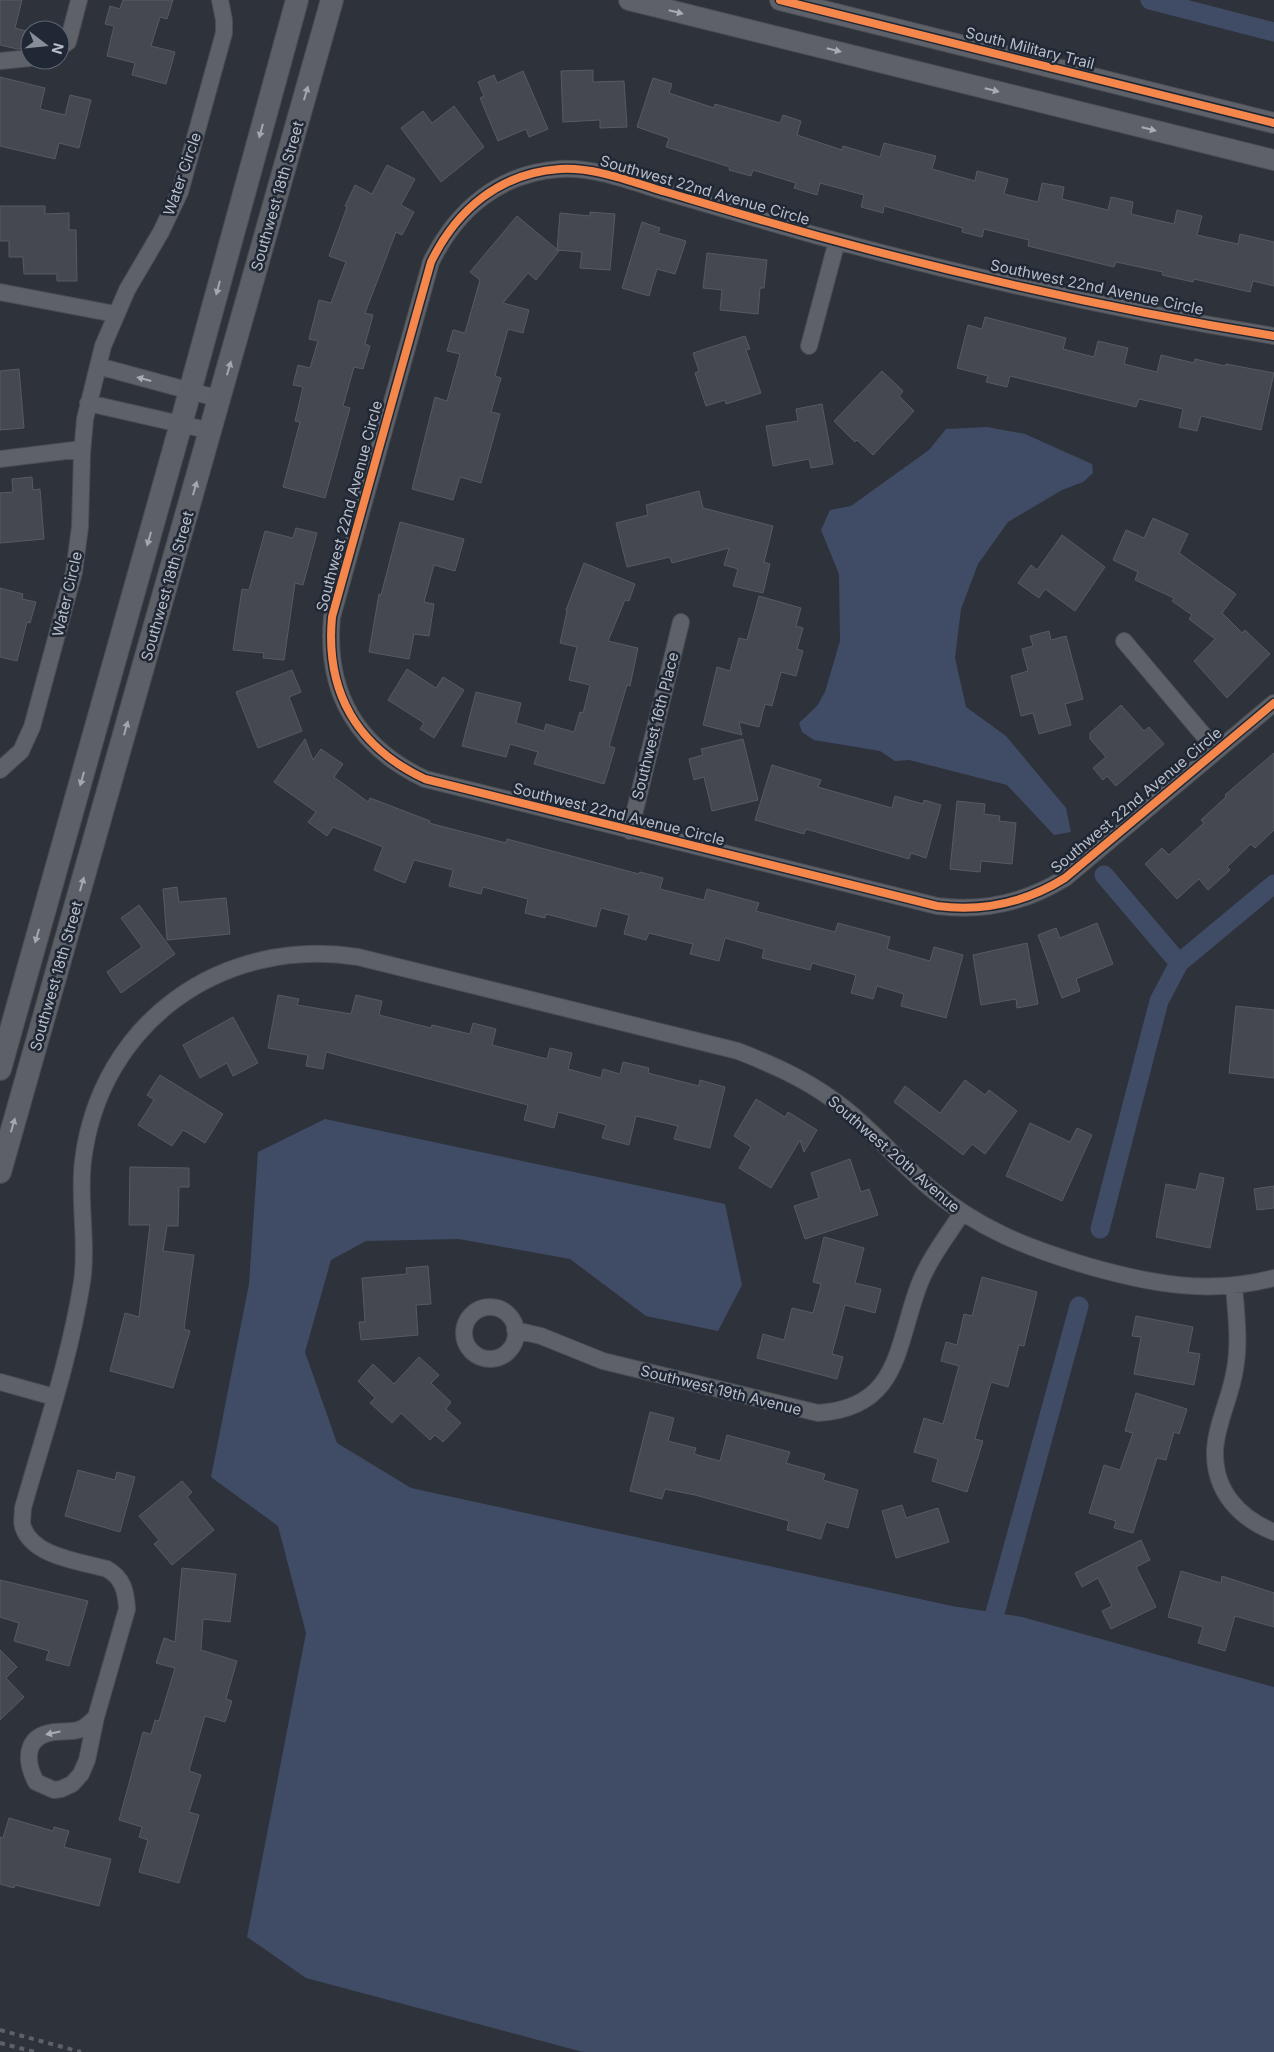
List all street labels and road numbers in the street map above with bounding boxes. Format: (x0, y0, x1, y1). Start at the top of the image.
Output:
street label: South Military Trail (964, 23, 1096, 73)
street label: Southwest 18th Street (247, 119, 307, 273)
street label: Water Circle (159, 130, 205, 218)
street label: Southwest 22nd Avenue Circle (598, 151, 812, 229)
street label: Southwest 22nd Avenue Circle (989, 255, 1205, 319)
street label: Southwest 22nd Avenue Circle (312, 399, 386, 613)
street label: Southwest 18th Street (137, 509, 197, 663)
street label: Water Circle (48, 550, 86, 638)
street label: Southwest 16th Place (627, 650, 683, 802)
street label: Southwest 22nd Avenue Circle (1047, 723, 1225, 877)
street label: Southwest 22nd Avenue Circle (511, 778, 727, 850)
street label: Southwest 18th Street (26, 899, 86, 1053)
street label: Southwest 20th Avenue (824, 1092, 964, 1216)
street label: Southwest 19th Avenue (638, 1361, 804, 1419)

